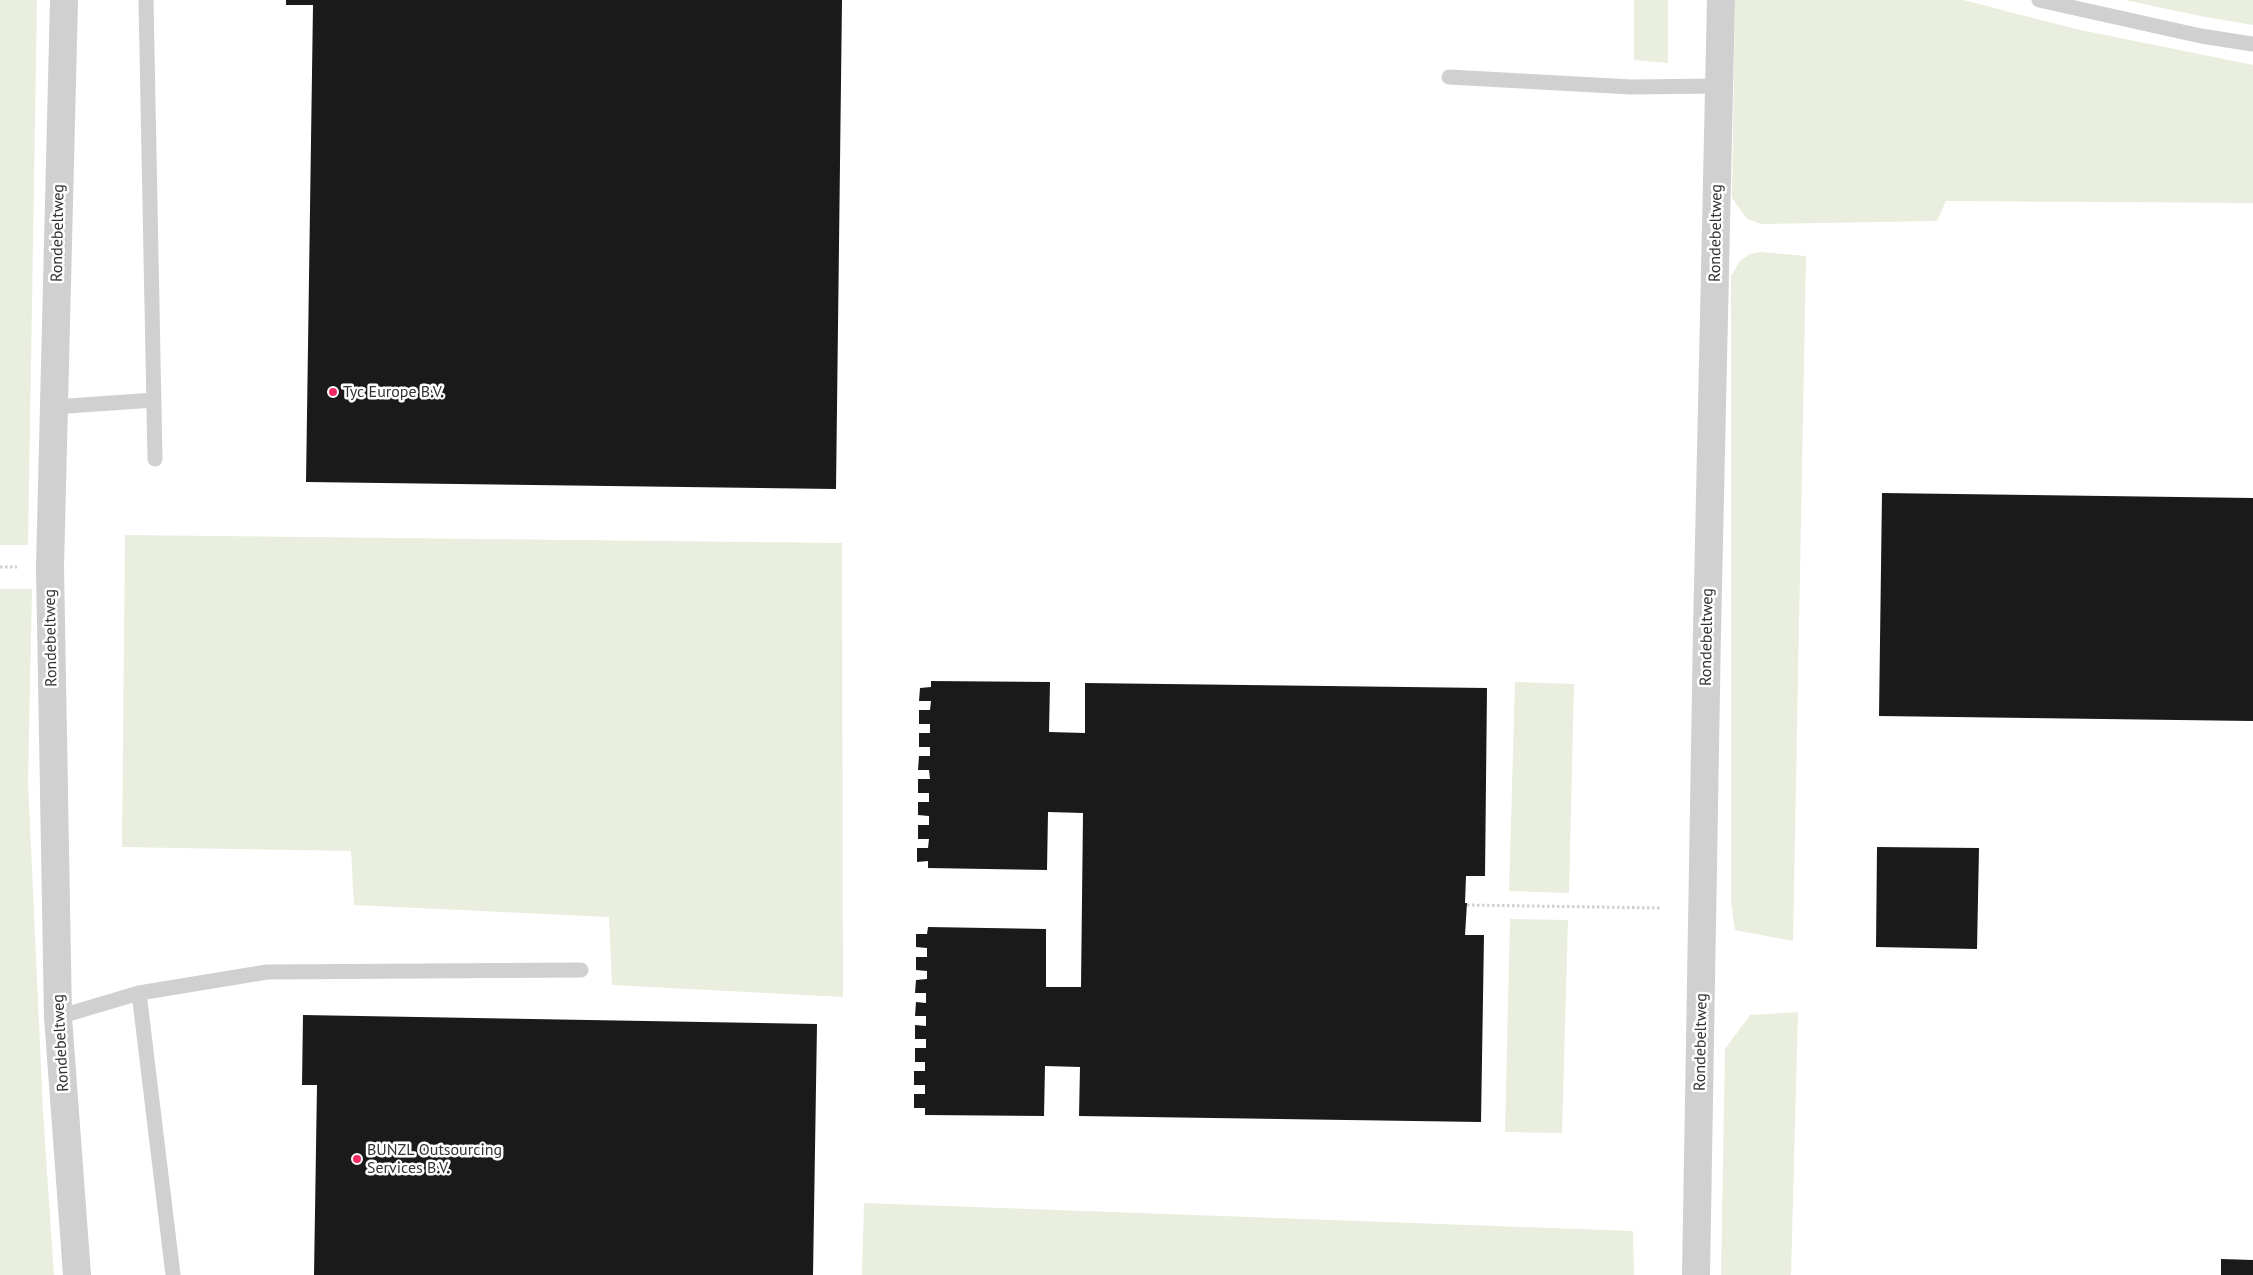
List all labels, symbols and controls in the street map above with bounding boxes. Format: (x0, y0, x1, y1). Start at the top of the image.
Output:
street label: Rondebeltweg (48, 184, 68, 282)
street label: Rondebeltweg (1706, 184, 1726, 282)
place label: Tyc Europe B.V. (343, 382, 444, 402)
marker: Tyc Europe B.V. (327, 386, 339, 398)
street label: Rondebeltweg (1697, 588, 1717, 686)
street label: Rondebeltweg (41, 589, 61, 687)
street label: Rondebeltweg (1691, 993, 1711, 1091)
street label: Rondebeltweg (49, 994, 73, 1092)
place label: BUNZL Outsourcing Services B.V. (367, 1140, 502, 1178)
marker: BUNZL Outsourcing Services B.V. (351, 1153, 363, 1165)

